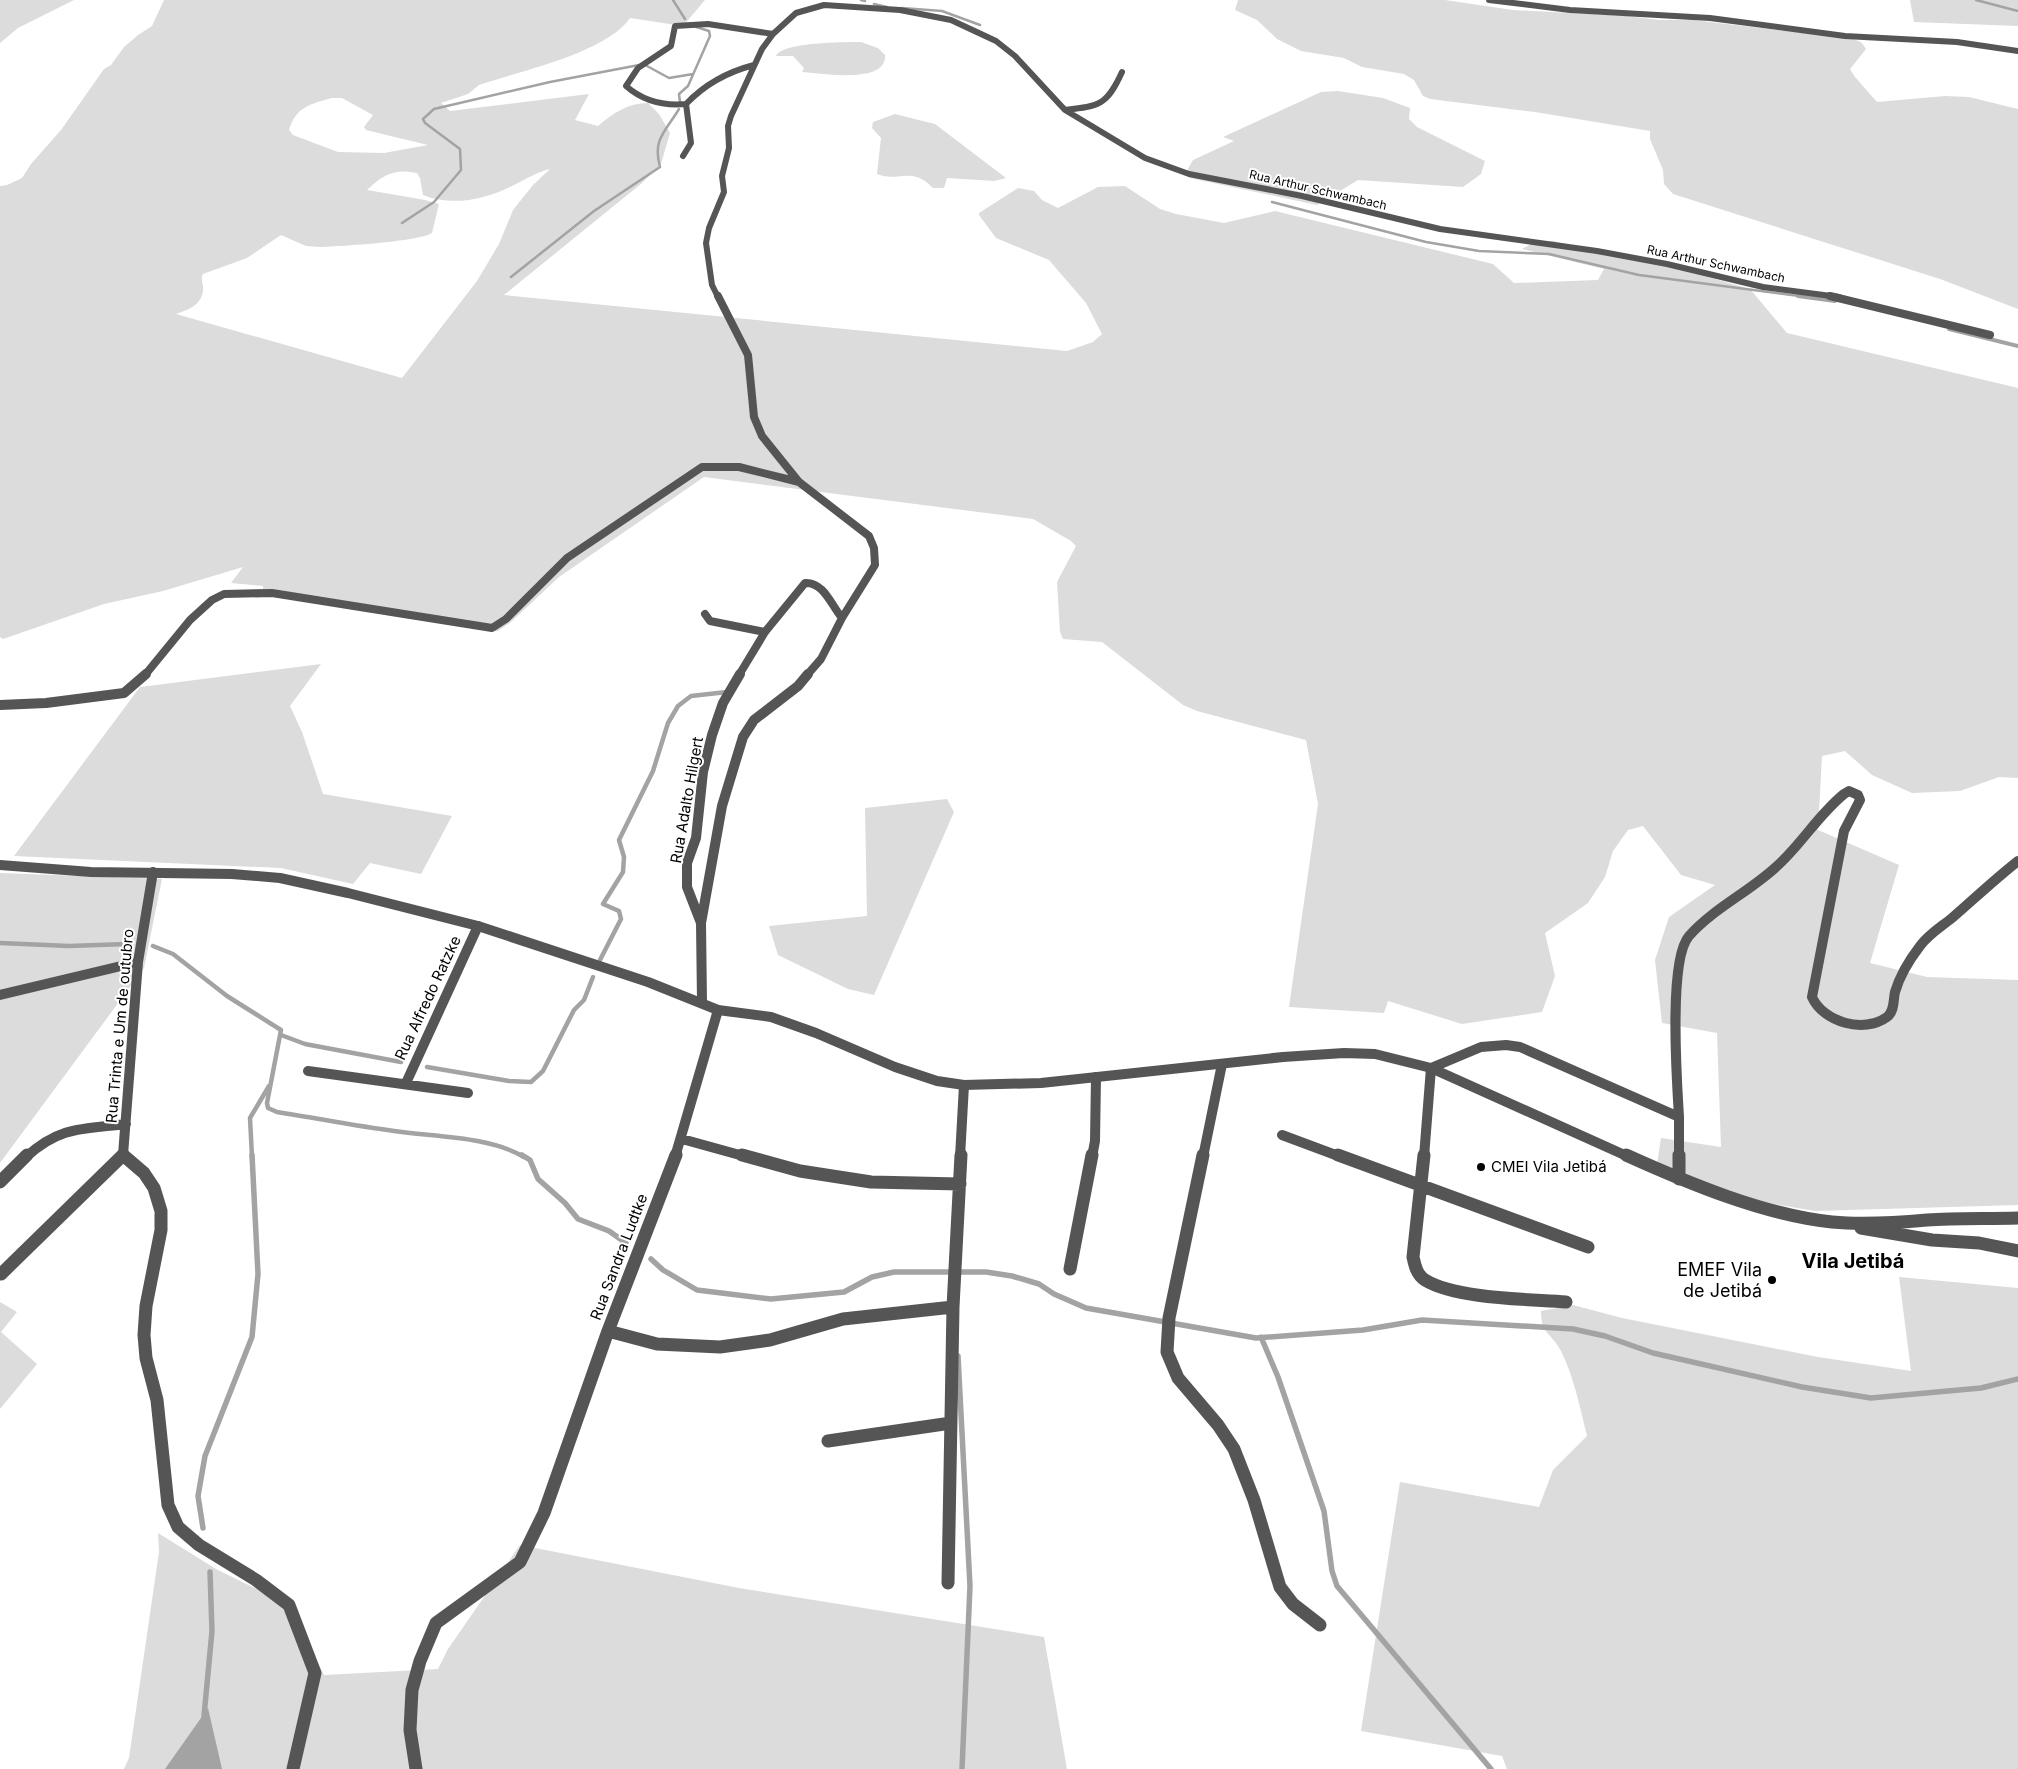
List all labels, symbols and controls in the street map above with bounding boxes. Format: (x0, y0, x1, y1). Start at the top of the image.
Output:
street label: Rua Arthur Schwambach (1248, 166, 1388, 213)
street label: Rua Arthur Schwambach (1646, 242, 1787, 285)
street label: Rua Adalto Hilgert (666, 735, 707, 865)
street label: Rua Trinta e Um de outubro (102, 928, 137, 1124)
street label: Rua Alfredo Ratzke (390, 933, 465, 1063)
place label: CMEI Vila Jetibá (1491, 1157, 1607, 1176)
marker: CMEI Vila Jetibá (1475, 1161, 1487, 1173)
street label: Rua Sandra Ludtke (586, 1191, 651, 1323)
district label: Vila Jetibá (1802, 1249, 1904, 1273)
place label: EMEF Vila de Jetibá (1677, 1259, 1762, 1301)
marker: EMEF Vila de Jetibá (1766, 1274, 1778, 1286)

